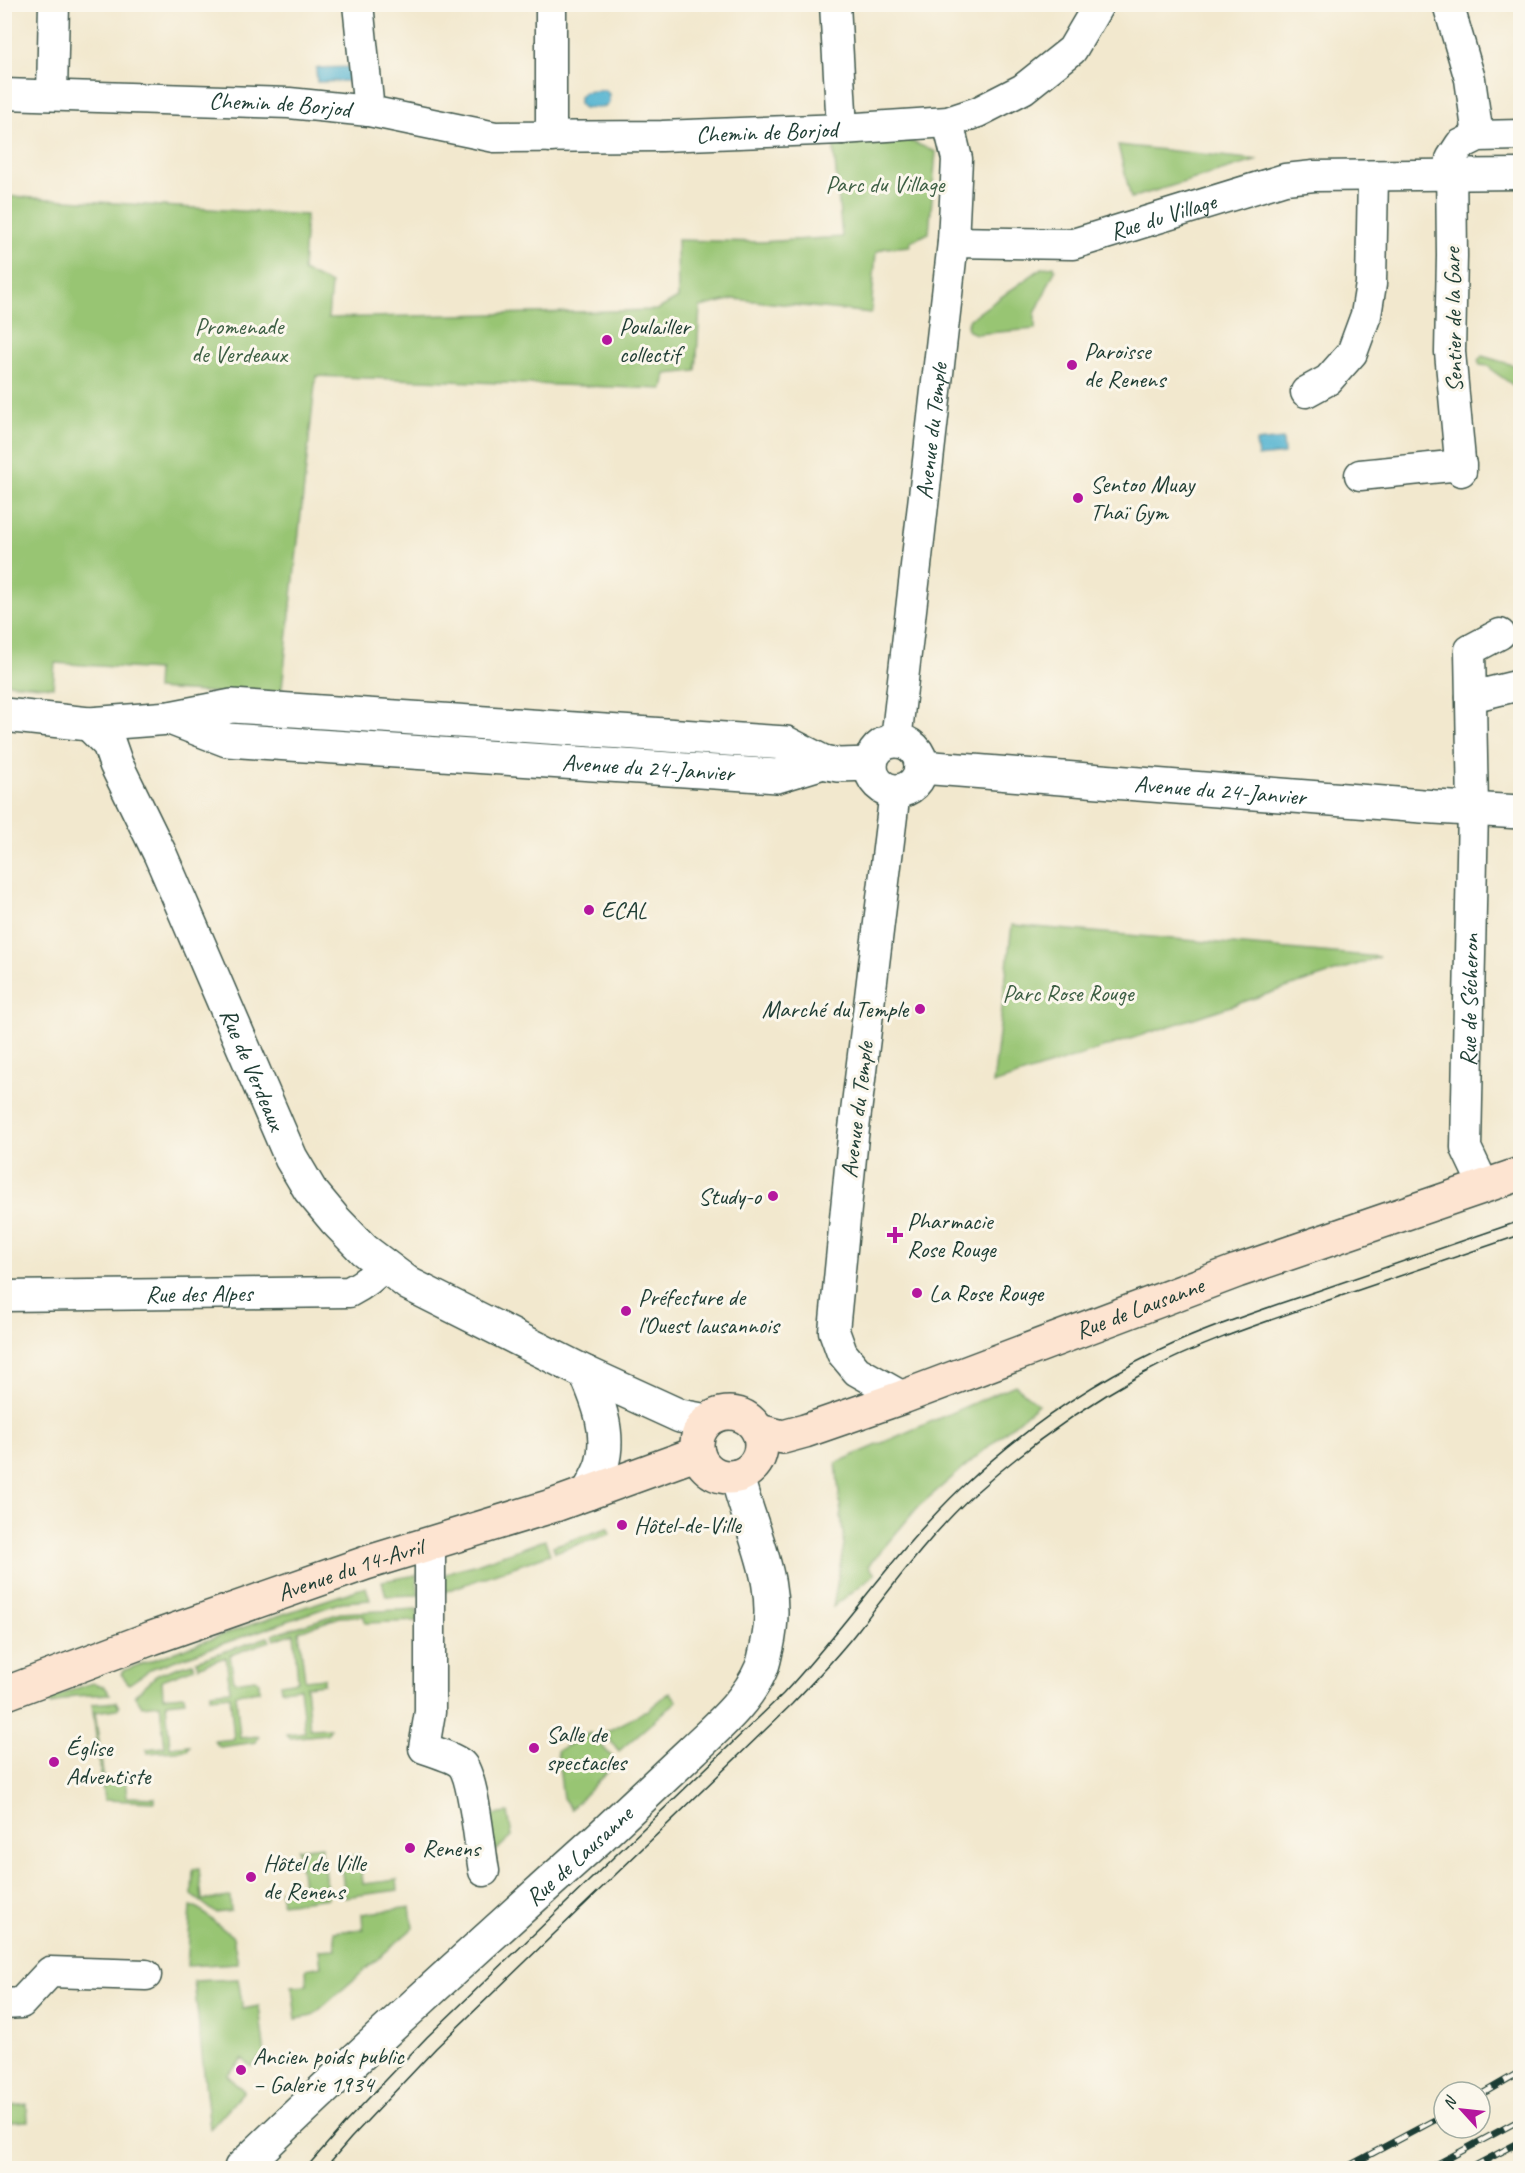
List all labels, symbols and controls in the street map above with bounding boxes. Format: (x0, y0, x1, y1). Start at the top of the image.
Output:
street label: Chemin de Borjod (209, 85, 355, 124)
street label: Chemin de Borjod (695, 114, 842, 150)
park label: Parc du Village (826, 169, 947, 199)
street label: Rue du Village (1106, 185, 1222, 247)
street label: Sentier de la Gare (1437, 245, 1469, 393)
park label: Promenade de Verdeaux (191, 311, 288, 369)
place label: Poulailler collectif (619, 311, 692, 369)
marker: Poulailler collectif (600, 333, 614, 347)
place label: Paroisse de Renens (1084, 336, 1168, 394)
marker: Paroisse de Renens (1065, 358, 1079, 372)
street label: Avenue du Temple (909, 359, 954, 501)
place label: Sentoo Muay Thaï Gym (1090, 469, 1196, 527)
marker: Sentoo Muay Thaï Gym (1071, 491, 1085, 505)
street label: Avenue du 24-Janvier (561, 747, 737, 788)
street label: Avenue du 24-Janvier (1133, 769, 1309, 812)
place label: ECAL (601, 895, 648, 925)
marker: ECAL (582, 903, 596, 917)
street label: Rue de Sécheron (1453, 932, 1485, 1067)
park label: Parc Rose Rouge (1002, 978, 1136, 1008)
place label: Marché du Temple (762, 994, 910, 1024)
marker: Marché du Temple (913, 1002, 927, 1016)
street label: Rue de Verdeaux (213, 1004, 293, 1136)
street label: Avenue du Temple (834, 1038, 880, 1180)
place label: Study-o (698, 1181, 763, 1211)
marker: Study-o (766, 1189, 780, 1203)
place label: Pharmacie Rose Rouge (907, 1206, 998, 1264)
marker: Pharmacie Rose Rouge (888, 1228, 902, 1242)
street label: Rue de Lausanne (1071, 1269, 1210, 1346)
street label: Rue des Alpes (145, 1278, 255, 1309)
place label: La Rose Rouge (929, 1278, 1045, 1308)
place label: Préfecture de l'Ouest lausannois (638, 1282, 782, 1340)
marker: La Rose Rouge (910, 1286, 924, 1300)
marker: Préfecture de l'Ouest lausannois (619, 1304, 633, 1318)
place label: Hôtel-de-Ville (634, 1510, 743, 1540)
marker: Hôtel-de-Ville (615, 1518, 629, 1532)
street label: Avenue du 14-Avril (273, 1530, 430, 1608)
place label: Salle de spectacles (546, 1719, 629, 1777)
place label: Église Adventiste (66, 1733, 153, 1791)
marker: Salle de spectacles (527, 1741, 541, 1755)
marker: Église Adventiste (47, 1755, 61, 1769)
street label: Rue de Lausanne (519, 1798, 641, 1912)
place label: Renens (422, 1833, 482, 1863)
marker: Renens (403, 1841, 417, 1855)
place label: Hôtel de Ville de Renens (263, 1848, 368, 1906)
marker: Hôtel de Ville de Renens (244, 1870, 258, 1884)
place label: Ancien poids public – Galerie 1934 (253, 2041, 405, 2099)
marker: Ancien poids public – Galerie 1934 (234, 2063, 248, 2077)
north arrow (1432, 2080, 1492, 2140)
text: N (1438, 2092, 1462, 2113)

